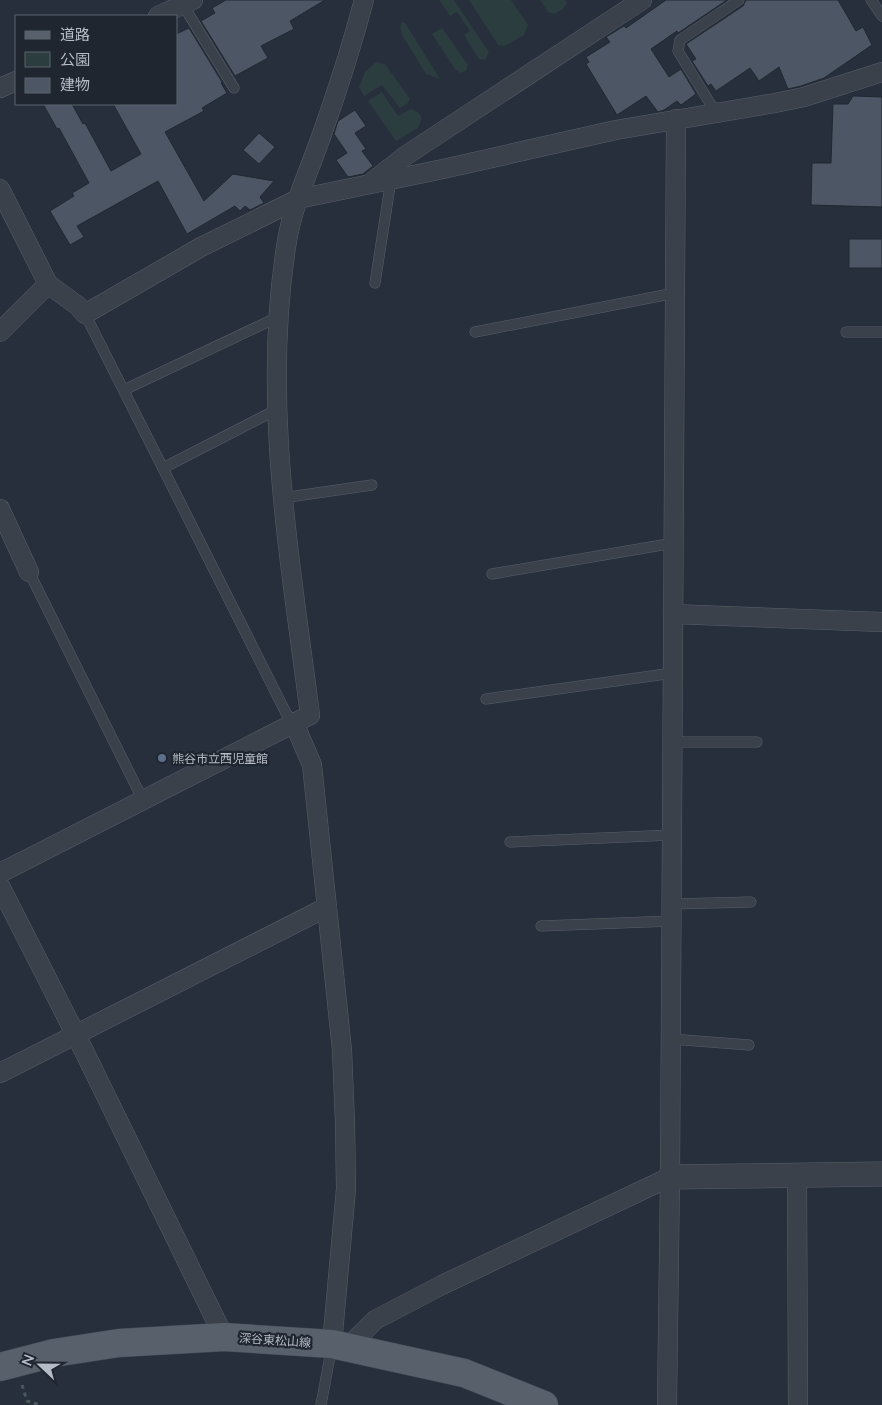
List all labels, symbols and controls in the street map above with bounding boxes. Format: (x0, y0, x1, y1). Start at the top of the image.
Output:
legend (15, 15, 178, 105)
text: 道路 (60, 25, 90, 43)
text: 公園 (60, 50, 90, 68)
text: 建物 (60, 75, 90, 93)
place label: 熊谷市立西児童館 (172, 751, 268, 766)
marker: 熊谷市立西児童館 (156, 752, 168, 764)
street label: 深谷東松山線 (239, 1330, 311, 1350)
north arrow (15, 1340, 65, 1390)
text: N (18, 1352, 37, 1368)

